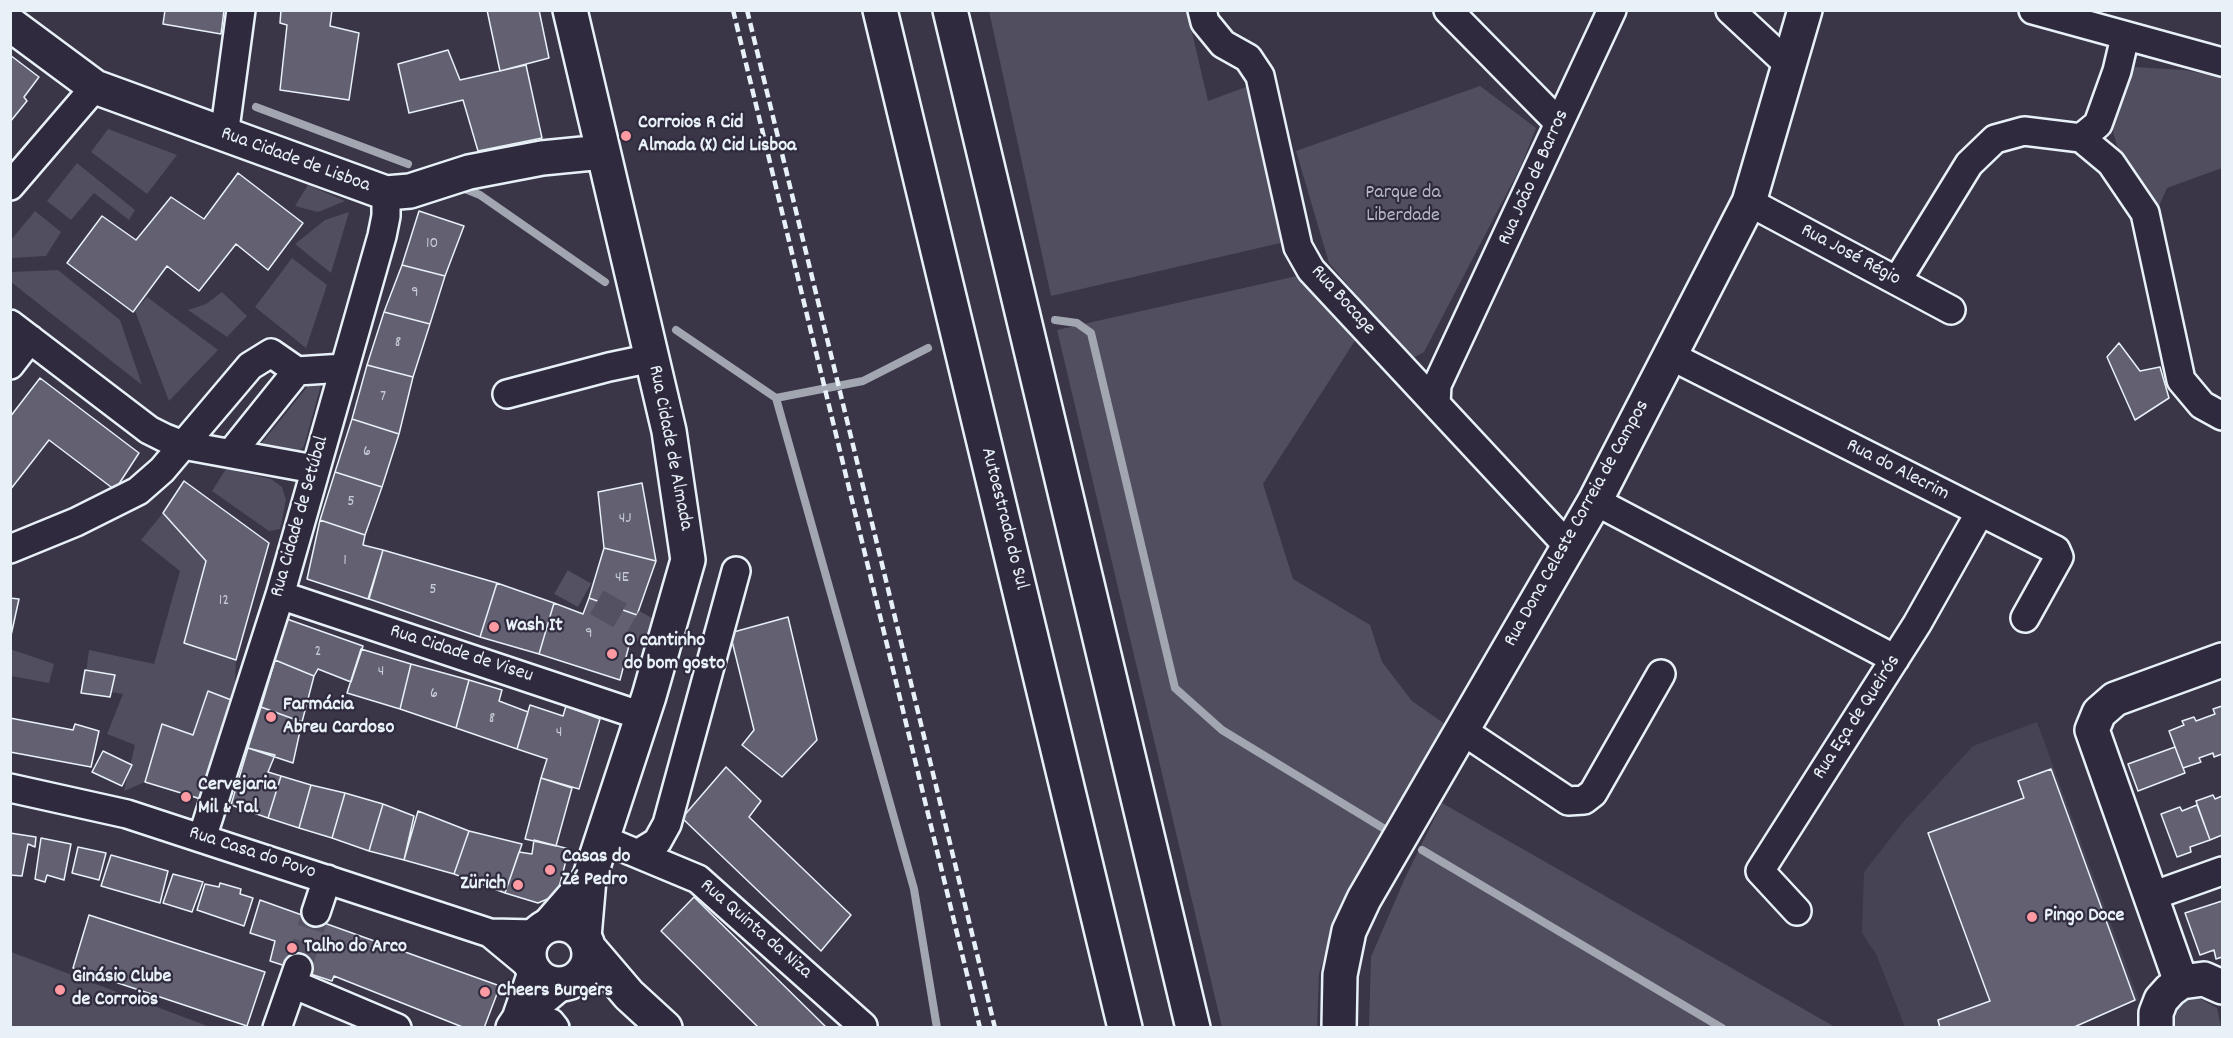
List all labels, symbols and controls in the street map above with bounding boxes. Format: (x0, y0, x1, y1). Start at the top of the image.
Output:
street label: Rua João de Barros (1494, 107, 1576, 249)
place label: Corroios R Cid Almada (X) Cid Lisboa (638, 112, 796, 159)
street label: Rua Cidade de Lisboa (217, 123, 373, 199)
marker: Corroios R Cid Almada (X) Cid Lisboa (619, 129, 633, 143)
park label: Parque da Liberdade (1365, 182, 1441, 229)
street label: Rua José Régio (1796, 220, 1904, 292)
house number: 10 (426, 235, 438, 255)
street label: Rua Bocage (1304, 261, 1380, 341)
house number: 9 (411, 284, 419, 304)
house number: 8 (395, 334, 401, 354)
street label: Rua Cidade de Almada (641, 363, 697, 533)
house number: 7 (380, 388, 386, 408)
street label: Rua Dona Celeste Correia de Campos (1500, 396, 1656, 652)
street label: Rua Cidade de Setúbal (267, 434, 335, 600)
street label: Rua do Alecrim (1841, 435, 1953, 507)
house number: 6 (363, 443, 371, 463)
street label: Autoestrada do Sul (974, 445, 1032, 593)
house number: 5 (347, 493, 355, 513)
house number: 4J (619, 510, 631, 530)
house number: 1 (343, 552, 347, 572)
house number: 4E (615, 569, 629, 589)
house number: 5 (429, 581, 437, 601)
house number: 12 (219, 592, 229, 612)
place label: Wash It (506, 615, 563, 639)
marker: Wash It (487, 620, 501, 634)
street label: Rua Cidade de Viseu (386, 621, 536, 689)
house number: 9 (585, 625, 593, 645)
place label: O cantinho do bom gosto (624, 630, 725, 677)
house number: 2 (315, 643, 321, 663)
marker: O cantinho do bom gosto (605, 647, 619, 661)
street label: Rua Eça de Queirós (1809, 651, 1907, 785)
house number: 4 (378, 663, 384, 683)
house number: 6 (430, 685, 438, 705)
place label: Farmácia Abreu Cardoso (283, 694, 394, 741)
marker: Farmácia Abreu Cardoso (264, 710, 278, 724)
house number: 8 (489, 710, 495, 730)
house number: 4 (556, 724, 562, 744)
place label: Cervejaria Mil & Tal (198, 774, 276, 821)
marker: Cervejaria Mil & Tal (179, 790, 193, 804)
street label: Rua Casa do Povo (186, 822, 318, 886)
place label: Casas do Zé Pedro (562, 846, 630, 893)
marker: Casas do Zé Pedro (543, 863, 557, 877)
place label: Zürich (460, 873, 506, 897)
street label: Rua Quinta da Niza (694, 875, 816, 985)
marker: Zürich (511, 878, 525, 892)
place label: Pingo Doce (2044, 905, 2124, 929)
marker: Pingo Doce (2025, 910, 2039, 924)
place label: Talho do Arco (304, 936, 407, 960)
marker: Talho do Arco (285, 941, 299, 955)
place label: Ginásio Clube de Corroios (72, 966, 171, 1013)
place label: Cheers Burgers (497, 980, 613, 1004)
marker: Ginásio Clube de Corroios (53, 983, 67, 997)
marker: Cheers Burgers (478, 985, 492, 999)

